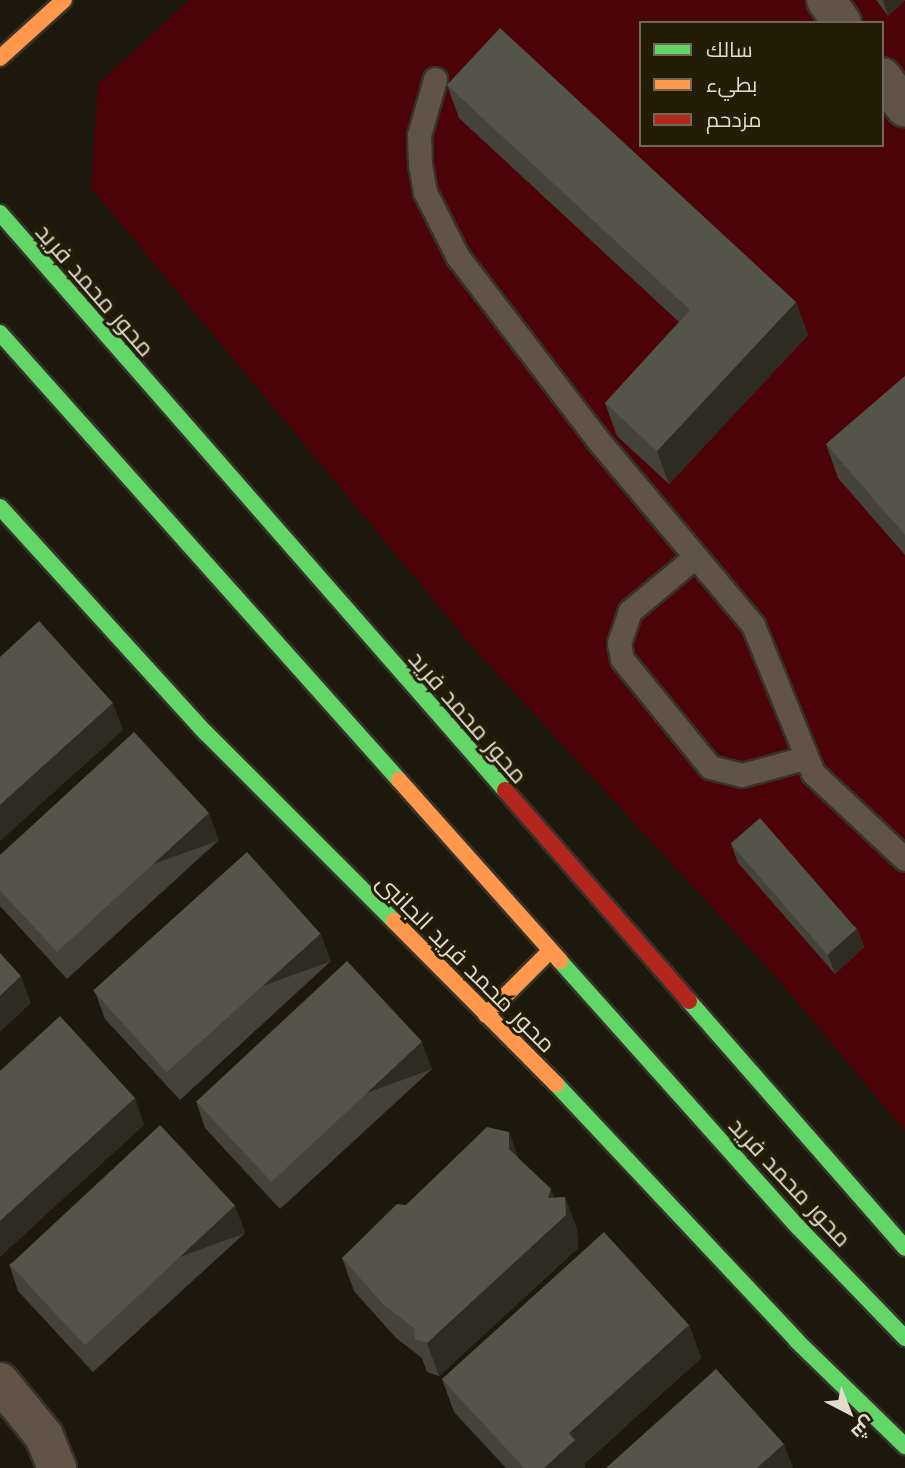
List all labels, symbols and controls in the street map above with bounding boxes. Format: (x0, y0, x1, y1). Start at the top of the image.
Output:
legend (639, 21, 884, 147)
text: سالك (706, 35, 753, 65)
text: بطيء (706, 70, 757, 100)
text: مزدحم (706, 105, 761, 135)
street label: محور محمد فريد (30, 218, 160, 362)
street label: محور محمد فريد (403, 645, 533, 789)
street label: محور محمد فريد الجانبى (371, 868, 561, 1058)
street label: محور محمد فريد (723, 1111, 857, 1253)
north arrow (814, 1377, 884, 1447)
text: ش (845, 1410, 881, 1446)

